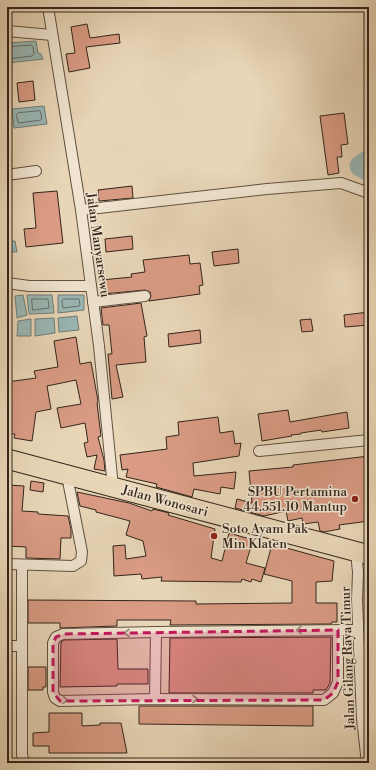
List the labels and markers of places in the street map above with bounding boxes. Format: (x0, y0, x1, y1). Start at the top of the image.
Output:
place label: SPBU Pertamina 44.551.10 Mantup (243, 484, 347, 515)
marker: SPBU Pertamina 44.551.10 Mantup (350, 494, 360, 504)
place label: Soto Ayam Pak Min Klaten (222, 521, 309, 552)
marker: Soto Ayam Pak Min Klaten (209, 531, 219, 541)

